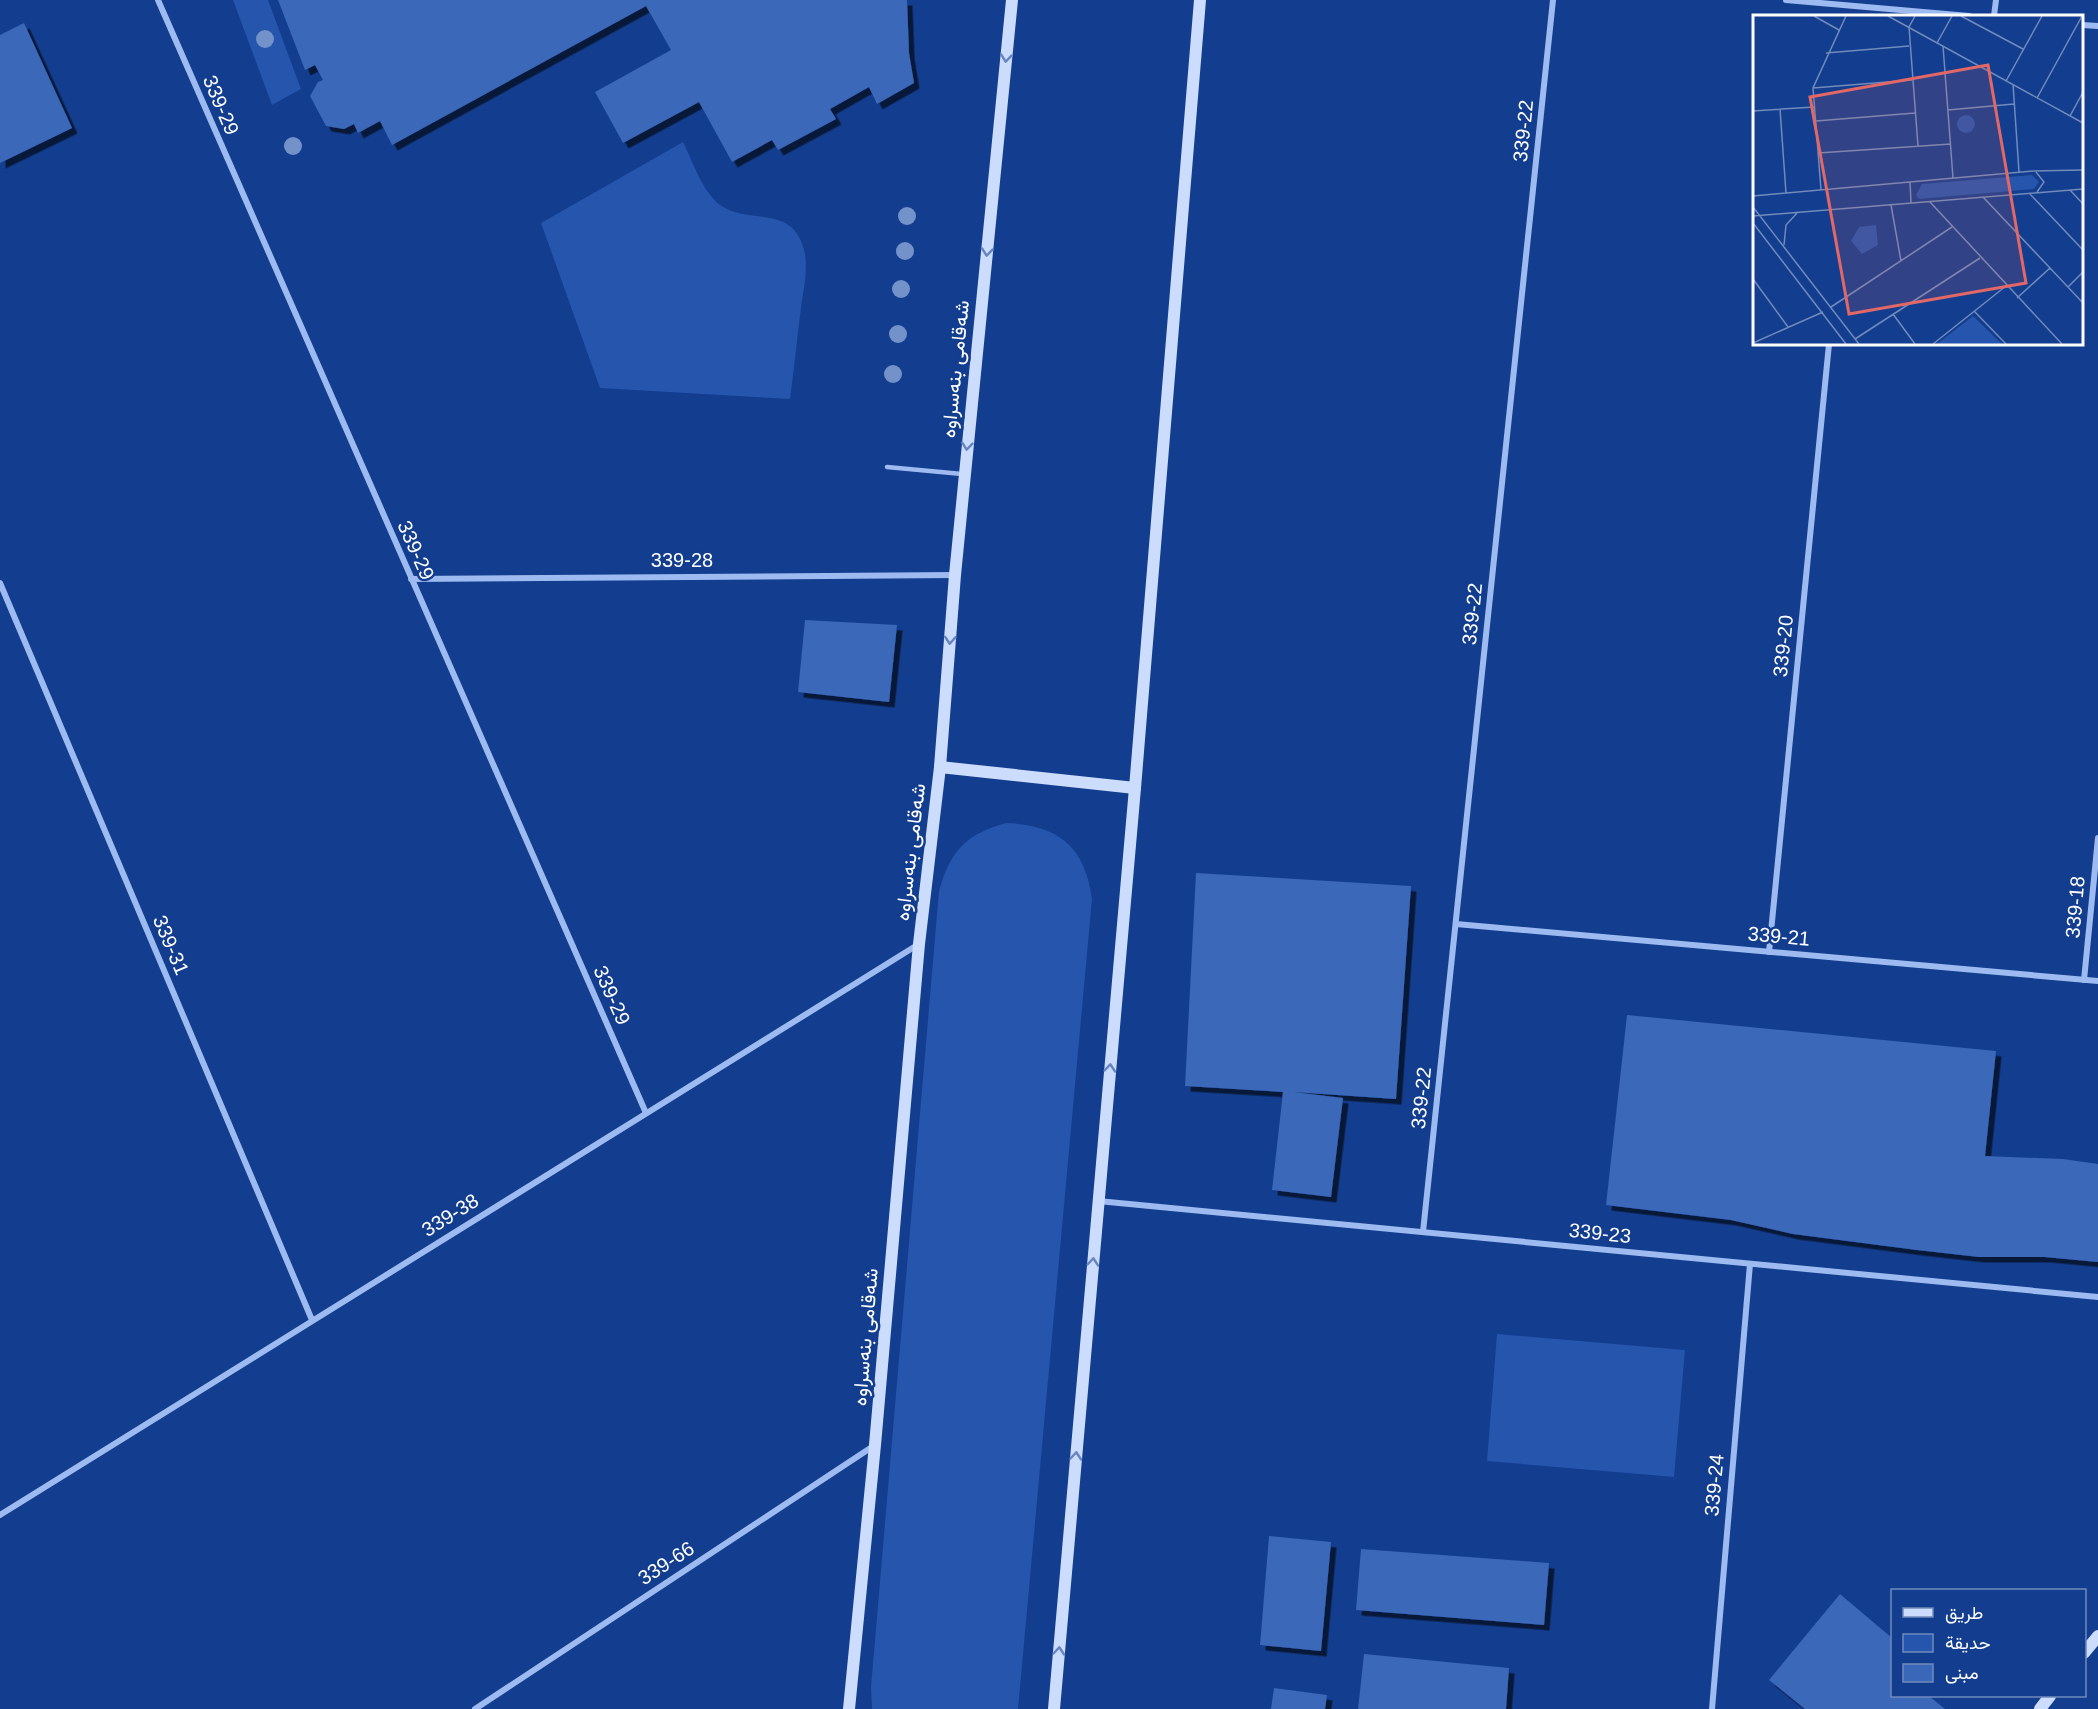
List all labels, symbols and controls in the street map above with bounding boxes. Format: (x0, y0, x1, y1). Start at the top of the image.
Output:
inset map (1753, 15, 2083, 345)
one-way arrow (1000, 54, 1013, 63)
street label: 339-29 (199, 72, 243, 138)
street label: 339-22 (1509, 99, 1537, 163)
one-way arrow (981, 248, 994, 257)
street label: شەقامی بنەسراوە (937, 299, 975, 439)
one-way arrow (961, 442, 974, 451)
street label: 339-29 (393, 517, 439, 583)
street label: 339-28 (651, 549, 713, 571)
street label: 339-22 (1458, 582, 1486, 646)
street label: 339-20 (1769, 614, 1797, 678)
one-way arrow (943, 636, 956, 645)
street label: شەقامی بنەسراوە (891, 782, 931, 922)
street label: 339-18 (2061, 875, 2089, 939)
street label: 339-31 (149, 912, 193, 978)
street label: 339-21 (1747, 922, 1811, 950)
street label: 339-29 (589, 962, 635, 1028)
one-way arrow (1103, 1063, 1116, 1072)
street label: 339-22 (1407, 1066, 1435, 1130)
street label: 339-38 (418, 1189, 482, 1241)
street label: 339-23 (1568, 1219, 1632, 1247)
one-way arrow (1086, 1258, 1099, 1267)
street label: شەقامی بنەسراوە (848, 1267, 884, 1407)
one-way arrow (1069, 1452, 1082, 1461)
street label: 339-24 (1700, 1453, 1728, 1517)
street label: 339-66 (634, 1537, 698, 1589)
legend (1891, 1589, 2086, 1697)
text: طريق (1945, 1603, 1983, 1624)
text: حديقة (1945, 1633, 1991, 1653)
one-way arrow (1052, 1646, 1065, 1655)
text: مبنى (1945, 1663, 1979, 1684)

